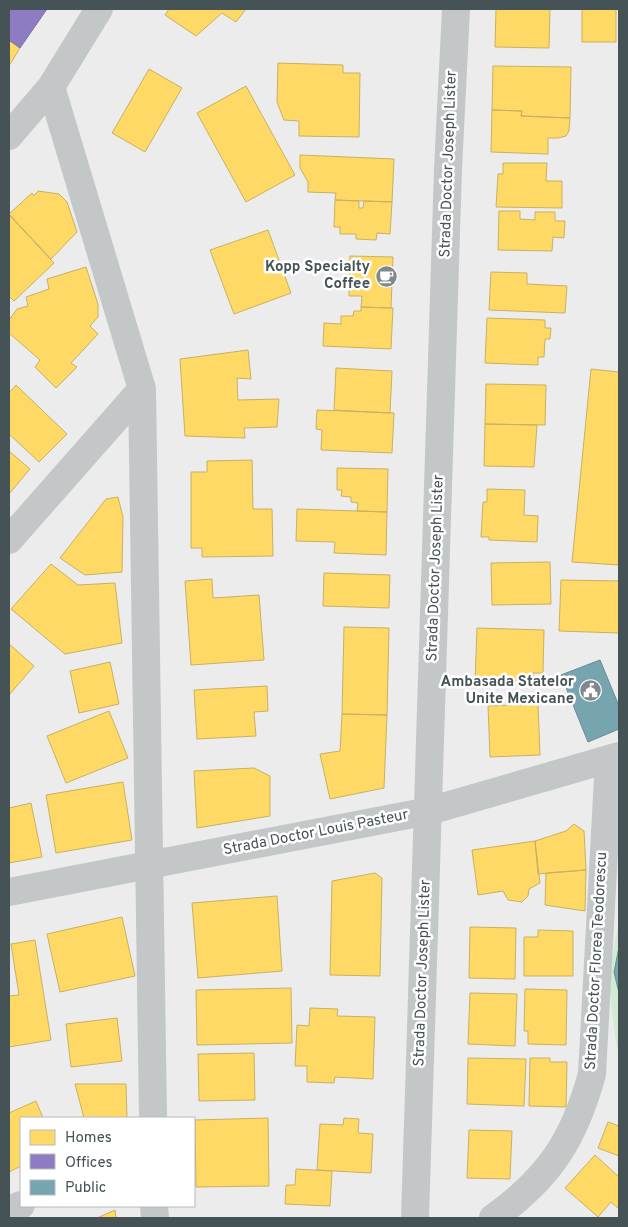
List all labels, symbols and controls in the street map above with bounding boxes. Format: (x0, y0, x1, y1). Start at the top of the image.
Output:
street label: Strada Doctor Joseph Lister (436, 70, 462, 258)
place label: Kopp Specialty Coffee (265, 258, 370, 294)
cafe icon: Kopp Specialty Coffee (374, 264, 398, 288)
street label: Strada Doctor Joseph Lister (423, 474, 449, 662)
place label: Ambasada Statelor Unite Mexicane (440, 673, 575, 709)
public building icon: Ambasada Statelor Unite Mexicane (578, 679, 602, 703)
street label: Strada Doctor Louis Pasteur (222, 806, 410, 860)
street label: Strada Doctor Florea Teodorescu (582, 851, 612, 1071)
street label: Strada Doctor Joseph Lister (410, 879, 436, 1067)
legend (20, 1117, 195, 1207)
text: Homes (65, 1129, 112, 1148)
text: Offices (65, 1154, 112, 1173)
text: Public (65, 1179, 106, 1198)

